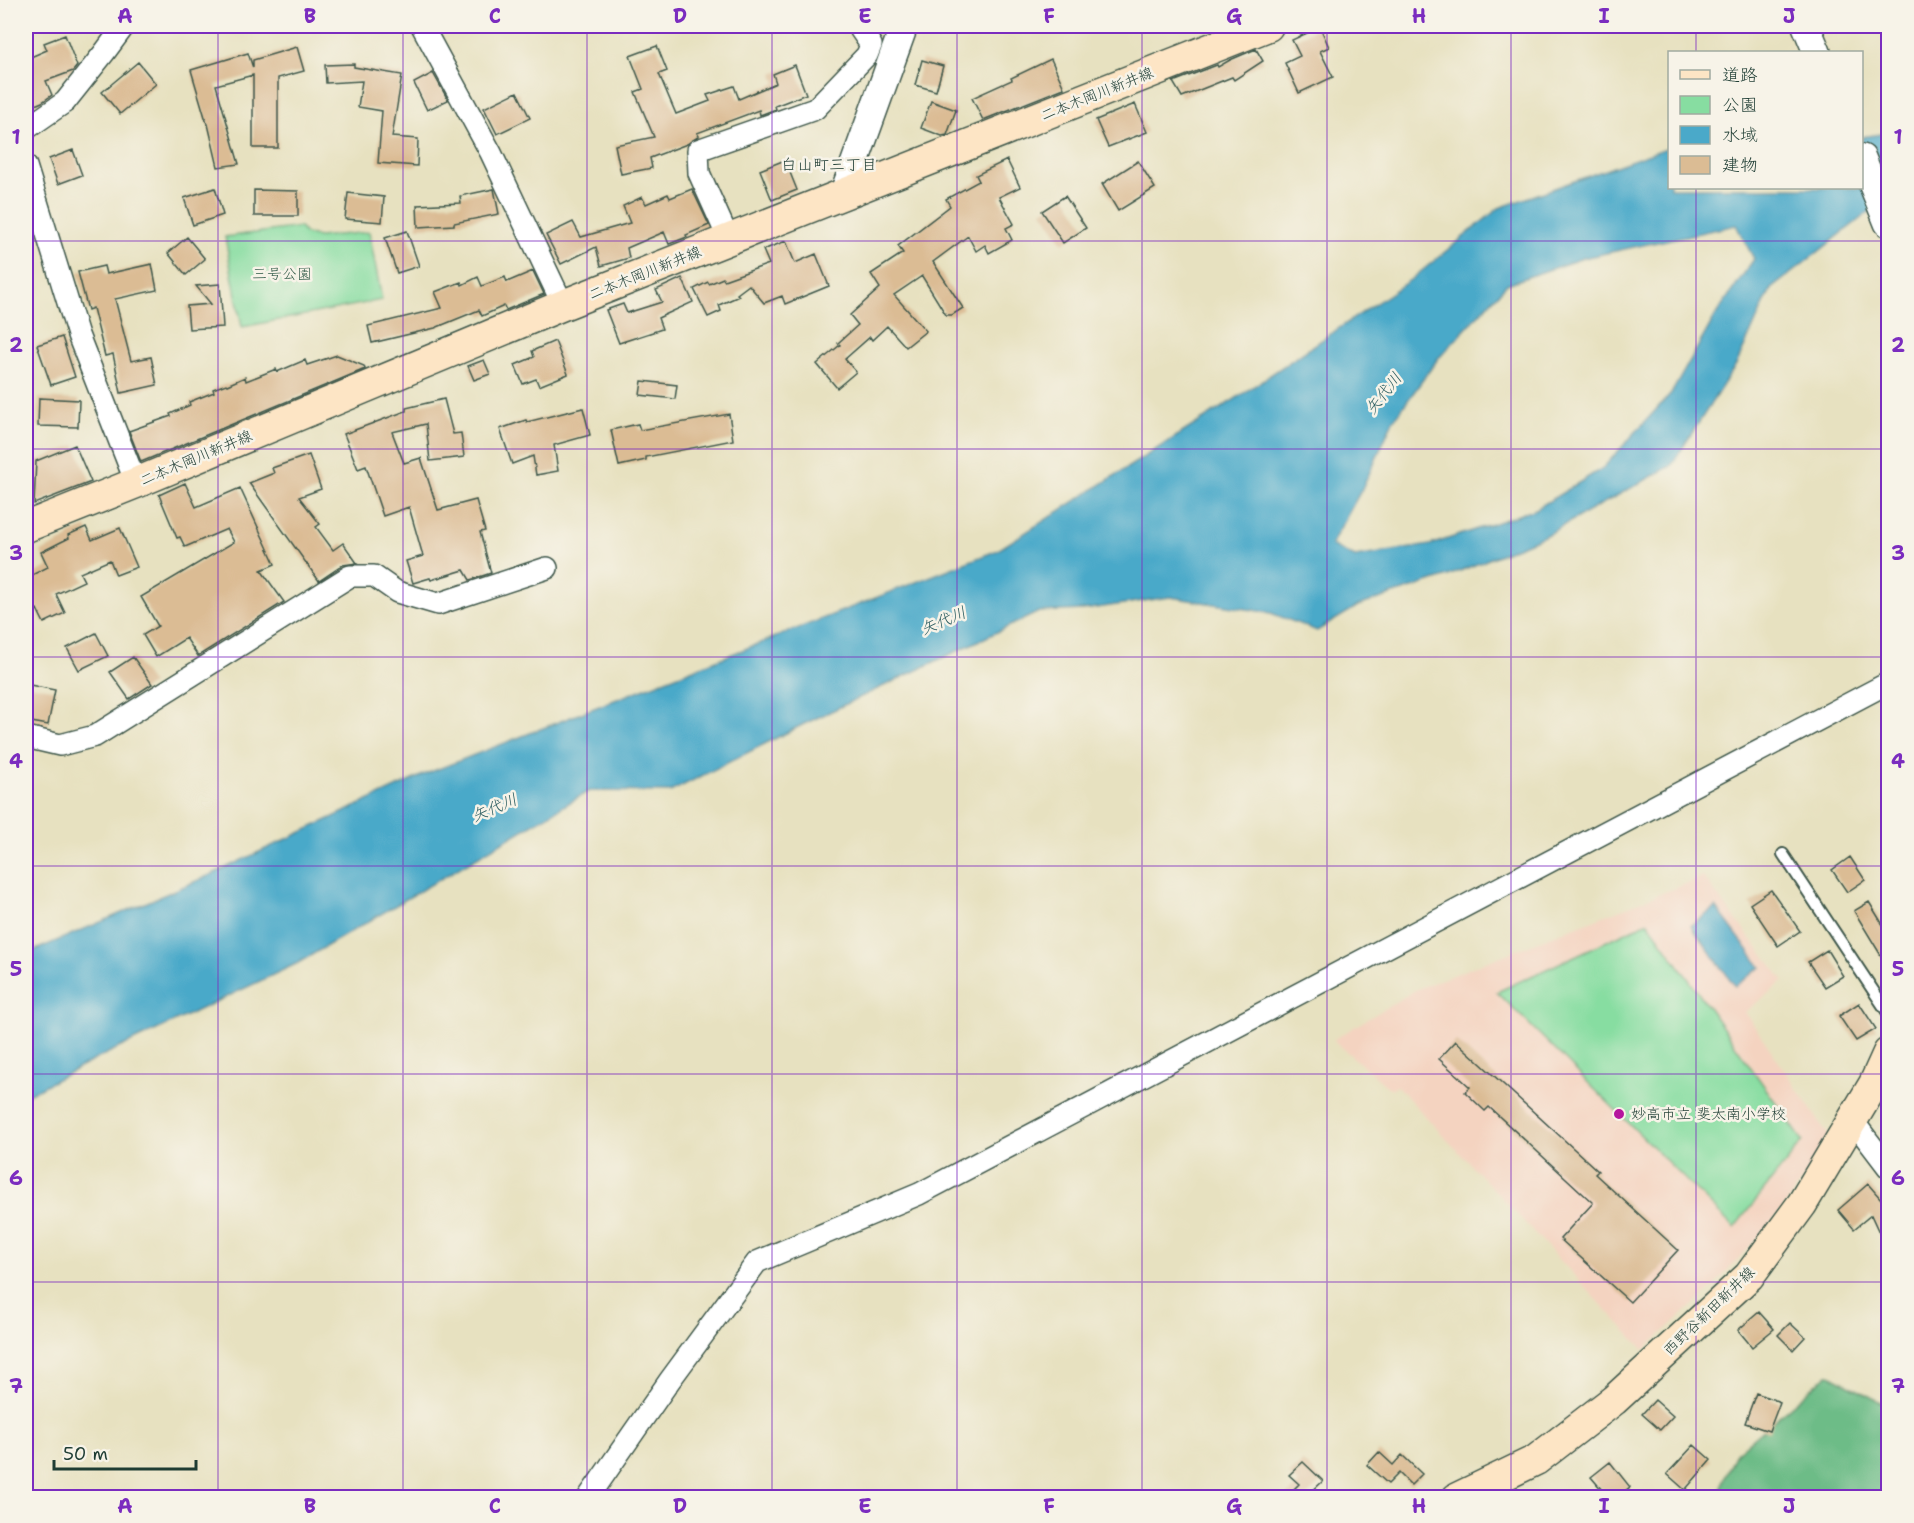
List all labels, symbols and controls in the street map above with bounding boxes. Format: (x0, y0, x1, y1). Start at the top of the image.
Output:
text: A (117, 3, 133, 29)
text: B (304, 3, 316, 29)
text: C (489, 3, 501, 29)
text: D (673, 3, 687, 29)
text: E (858, 3, 872, 29)
text: F (1043, 3, 1055, 29)
text: G (1226, 3, 1242, 29)
text: H (1412, 3, 1426, 29)
text: I (1598, 3, 1610, 29)
text: J (1783, 3, 1796, 29)
legend (1668, 51, 1863, 189)
street label: 二本木岡川新井線 (1038, 62, 1156, 126)
text: 道路 (1722, 63, 1758, 87)
text: 公園 (1722, 93, 1758, 117)
text: 水域 (1722, 123, 1758, 147)
text: 1 (11, 124, 21, 150)
text: 1 (1893, 124, 1903, 150)
text: 建物 (1722, 153, 1758, 177)
district label: 白山町三丁目 (781, 154, 877, 175)
street label: 二本木岡川新井線 (586, 241, 704, 305)
park label: 三号公園 (252, 264, 312, 284)
text: 2 (9, 332, 23, 358)
text: 2 (1891, 332, 1905, 358)
water label: 矢代川 (1360, 368, 1406, 419)
street label: 二本木岡川新井線 (137, 425, 255, 491)
text: 3 (9, 540, 23, 566)
text: 3 (1891, 540, 1905, 566)
water label: 矢代川 (917, 601, 969, 640)
text: 4 (9, 748, 23, 774)
text: 4 (1891, 748, 1905, 774)
water label: 矢代川 (468, 788, 520, 827)
text: 5 (10, 956, 22, 982)
text: 5 (1892, 956, 1904, 982)
place label: 妙高市立 斐太南小学校 (1631, 1104, 1786, 1124)
marker: 妙高市立 斐太南小学校 (1612, 1107, 1626, 1121)
text: 6 (9, 1165, 23, 1191)
text: 6 (1891, 1165, 1905, 1191)
street label: 西野谷新田新井線 (1659, 1262, 1759, 1360)
text: 7 (9, 1373, 23, 1399)
text: 7 (1891, 1373, 1905, 1399)
scale bar (54, 1433, 196, 1471)
text: 50 m (63, 1442, 108, 1466)
text: A (117, 1493, 133, 1519)
text: B (304, 1493, 316, 1519)
text: C (489, 1493, 501, 1519)
text: D (673, 1493, 687, 1519)
text: E (858, 1493, 872, 1519)
text: F (1043, 1493, 1055, 1519)
text: G (1226, 1493, 1242, 1519)
text: H (1412, 1493, 1426, 1519)
text: I (1598, 1493, 1610, 1519)
text: J (1783, 1493, 1796, 1519)

